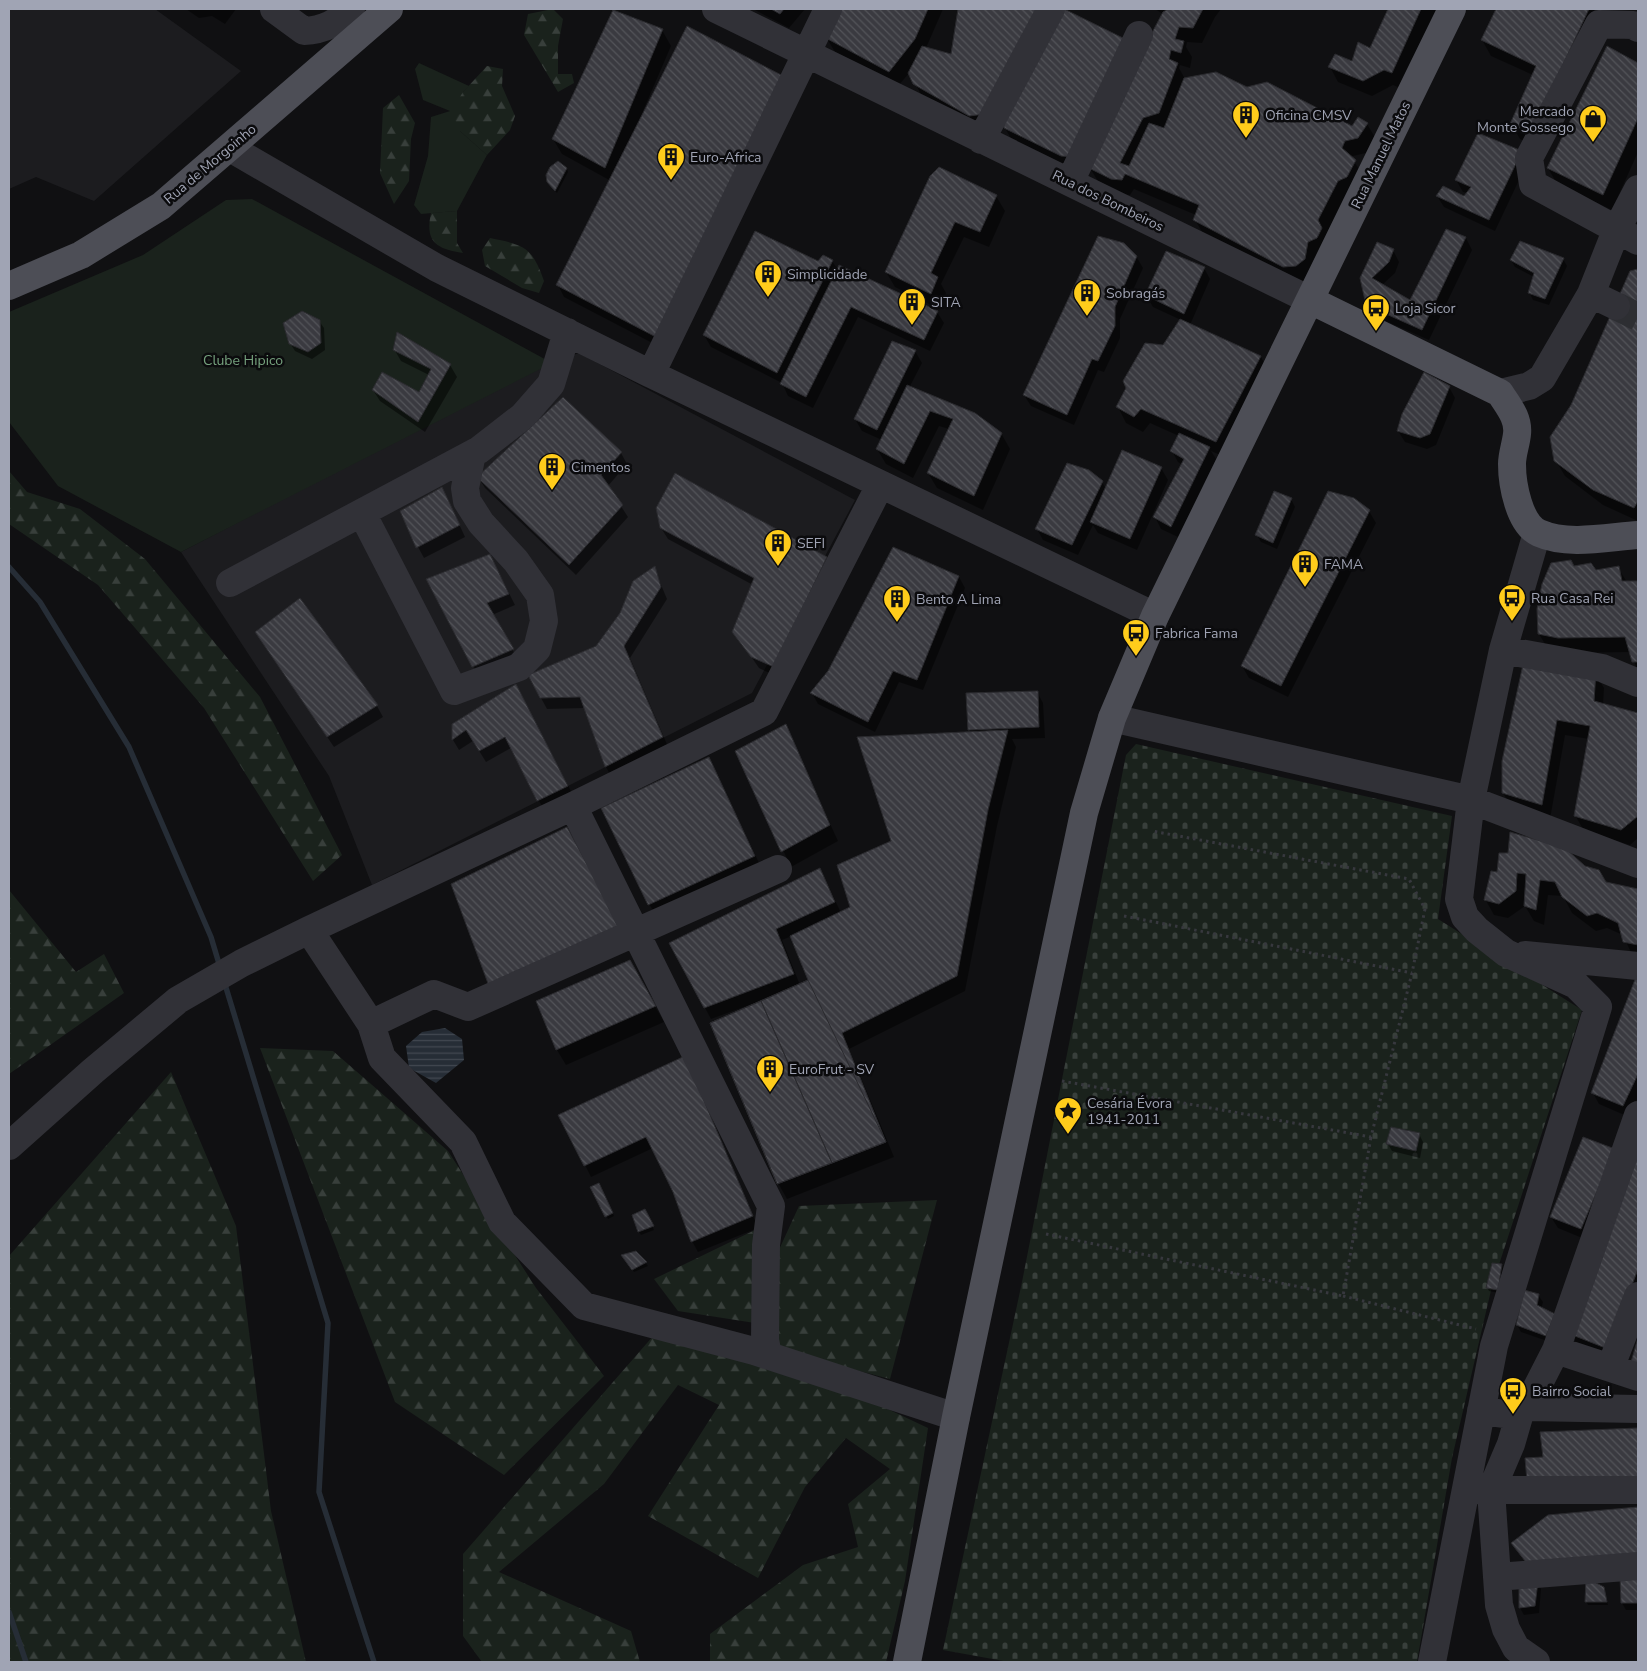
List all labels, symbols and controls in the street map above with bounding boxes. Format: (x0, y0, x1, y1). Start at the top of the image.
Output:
street label: Rua Manuel Matos (1347, 98, 1415, 212)
building icon: Oficina CMSV (1231, 100, 1261, 139)
place label: Mercado Monte Sossego (1477, 102, 1574, 137)
shop icon: Mercado Monte Sossego (1578, 104, 1608, 143)
place label: Oficina CMSV (1265, 106, 1352, 125)
street label: Rua de Morgoinho (160, 120, 260, 208)
building icon: Euro-Africa (656, 142, 686, 181)
place label: Euro-Africa (690, 148, 761, 167)
street label: Rua dos Bombeiros (1049, 166, 1167, 236)
building icon: Simplicidade (753, 259, 783, 298)
place label: Simplicidade (787, 265, 867, 284)
building icon: Sobragás (1072, 278, 1102, 317)
place label: Sobragás (1106, 284, 1166, 303)
building icon: SITA (897, 287, 927, 326)
place label: SITA (931, 293, 961, 312)
bus stop icon: Loja Sicor (1361, 293, 1391, 332)
place label: Loja Sicor (1395, 299, 1456, 318)
park label: Clube Hipico (203, 351, 283, 370)
building icon: Cimentos (537, 452, 567, 491)
place label: Cimentos (571, 458, 631, 477)
building icon: SEFI (763, 528, 793, 567)
place label: SEFI (797, 534, 825, 553)
building icon: FAMA (1290, 549, 1320, 588)
place label: FAMA (1324, 555, 1363, 574)
bus stop icon: Rua Casa Rei (1497, 583, 1527, 622)
building icon: Bento A Lima (882, 584, 912, 623)
place label: Rua Casa Rei (1531, 589, 1614, 608)
place label: Bento A Lima (916, 590, 1001, 609)
bus stop icon: Fabrica Fama (1121, 618, 1151, 657)
place label: Fabrica Fama (1155, 624, 1238, 643)
building icon: EuroFrut - SV (755, 1054, 785, 1093)
place label: EuroFrut - SV (789, 1060, 875, 1079)
place label: Cesária Évora 1941-2011 (1087, 1094, 1172, 1129)
place icon: Cesária Évora 1941-2011 (1053, 1096, 1083, 1135)
bus stop icon: Bairro Social (1498, 1376, 1528, 1415)
place label: Bairro Social (1532, 1382, 1612, 1401)

